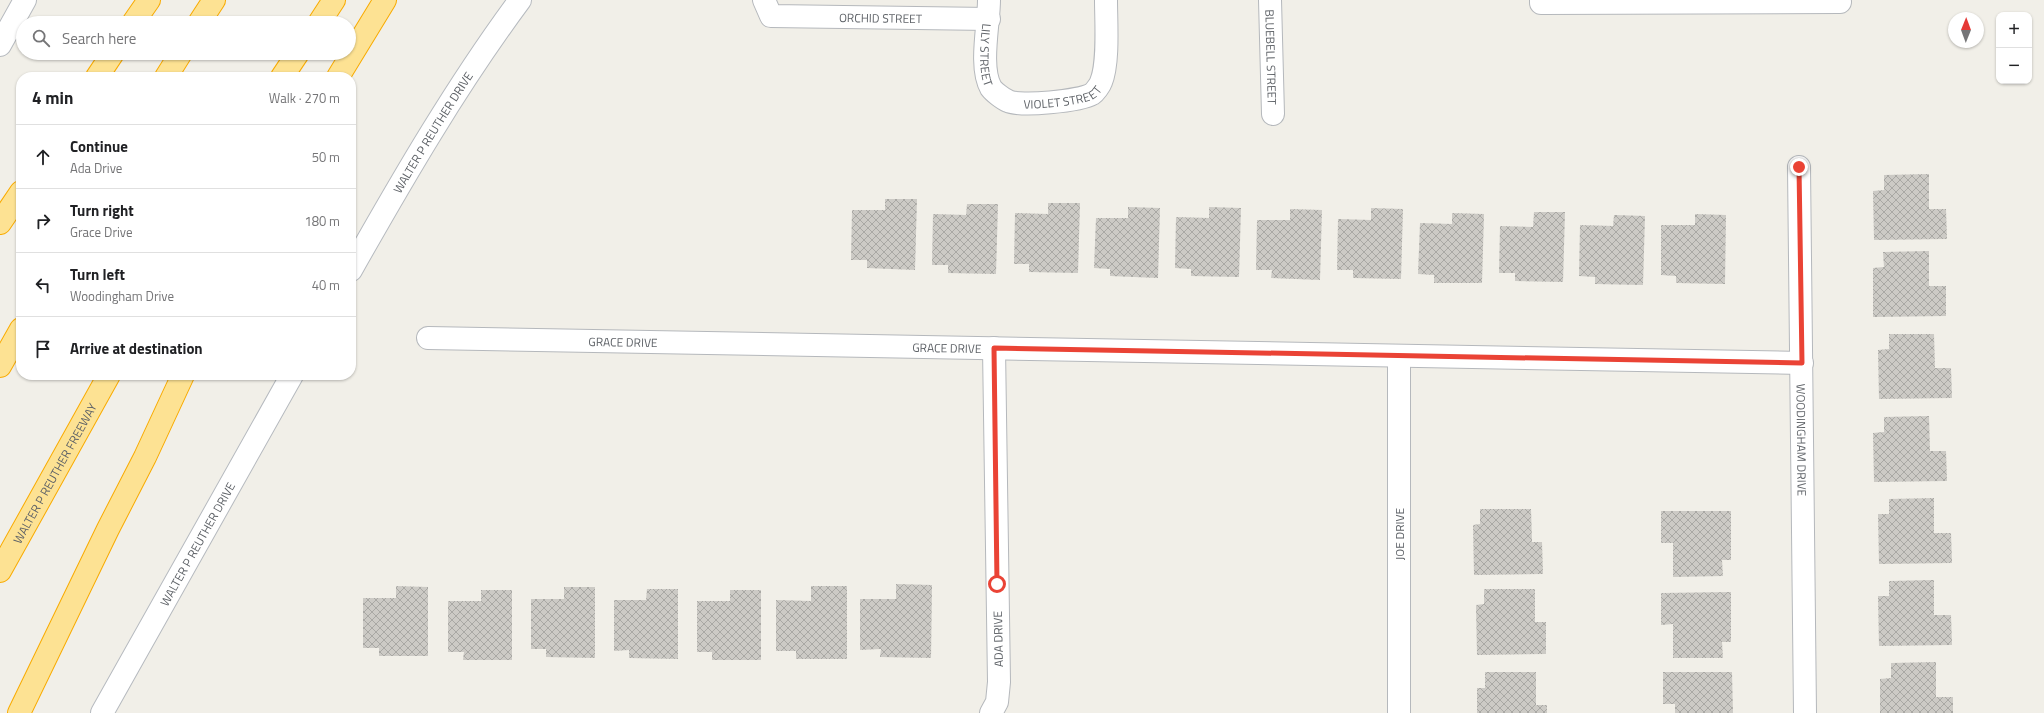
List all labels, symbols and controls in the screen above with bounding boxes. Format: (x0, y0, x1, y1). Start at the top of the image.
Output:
street label: ORCHID STREET (839, 7, 923, 28)
street label: BLUEBELL STREET (1261, 9, 1282, 106)
north arrow (1948, 12, 1984, 48)
map controls (1996, 12, 2032, 84)
button: + (1996, 12, 2032, 48)
search box (16, 16, 356, 60)
street label: LILY STREET (976, 23, 999, 89)
icon: search (30, 27, 52, 49)
text: Search here (62, 27, 136, 50)
button: − (1996, 48, 2032, 84)
street label: WALTER P REUTHER DRIVE (388, 67, 477, 197)
street label: VIOLET STREET (1023, 80, 1106, 113)
text: 4 min (32, 85, 73, 111)
text: Walk · 270 m (269, 88, 340, 108)
text: Continue (70, 135, 128, 158)
icon: ahead (32, 146, 54, 168)
text: 50 m (312, 147, 340, 167)
text: Ada Drive (70, 158, 122, 178)
route end (1790, 158, 1808, 176)
text: Turn right (70, 199, 134, 222)
icon: right (32, 210, 54, 232)
text: 180 m (304, 211, 340, 231)
text: Grace Drive (70, 222, 132, 242)
text: Turn left (70, 263, 125, 286)
icon: left (32, 274, 54, 296)
text: 40 m (312, 275, 340, 295)
text: Woodingham Drive (70, 286, 174, 306)
street label: GRACE DRIVE (588, 331, 658, 352)
text: Arrive at destination (70, 337, 203, 360)
street label: GRACE DRIVE (912, 337, 982, 358)
icon: arrive (32, 338, 54, 360)
street label: WOODINGHAM DRIVE (1792, 384, 1812, 497)
street label: WALTER P REUTHER FREEWAY (8, 399, 101, 547)
street label: WALTER P REUTHER DRIVE (155, 478, 240, 609)
street label: JOE DRIVE (1390, 507, 1409, 560)
route start (988, 575, 1006, 593)
street label: ADA DRIVE (988, 610, 1008, 667)

